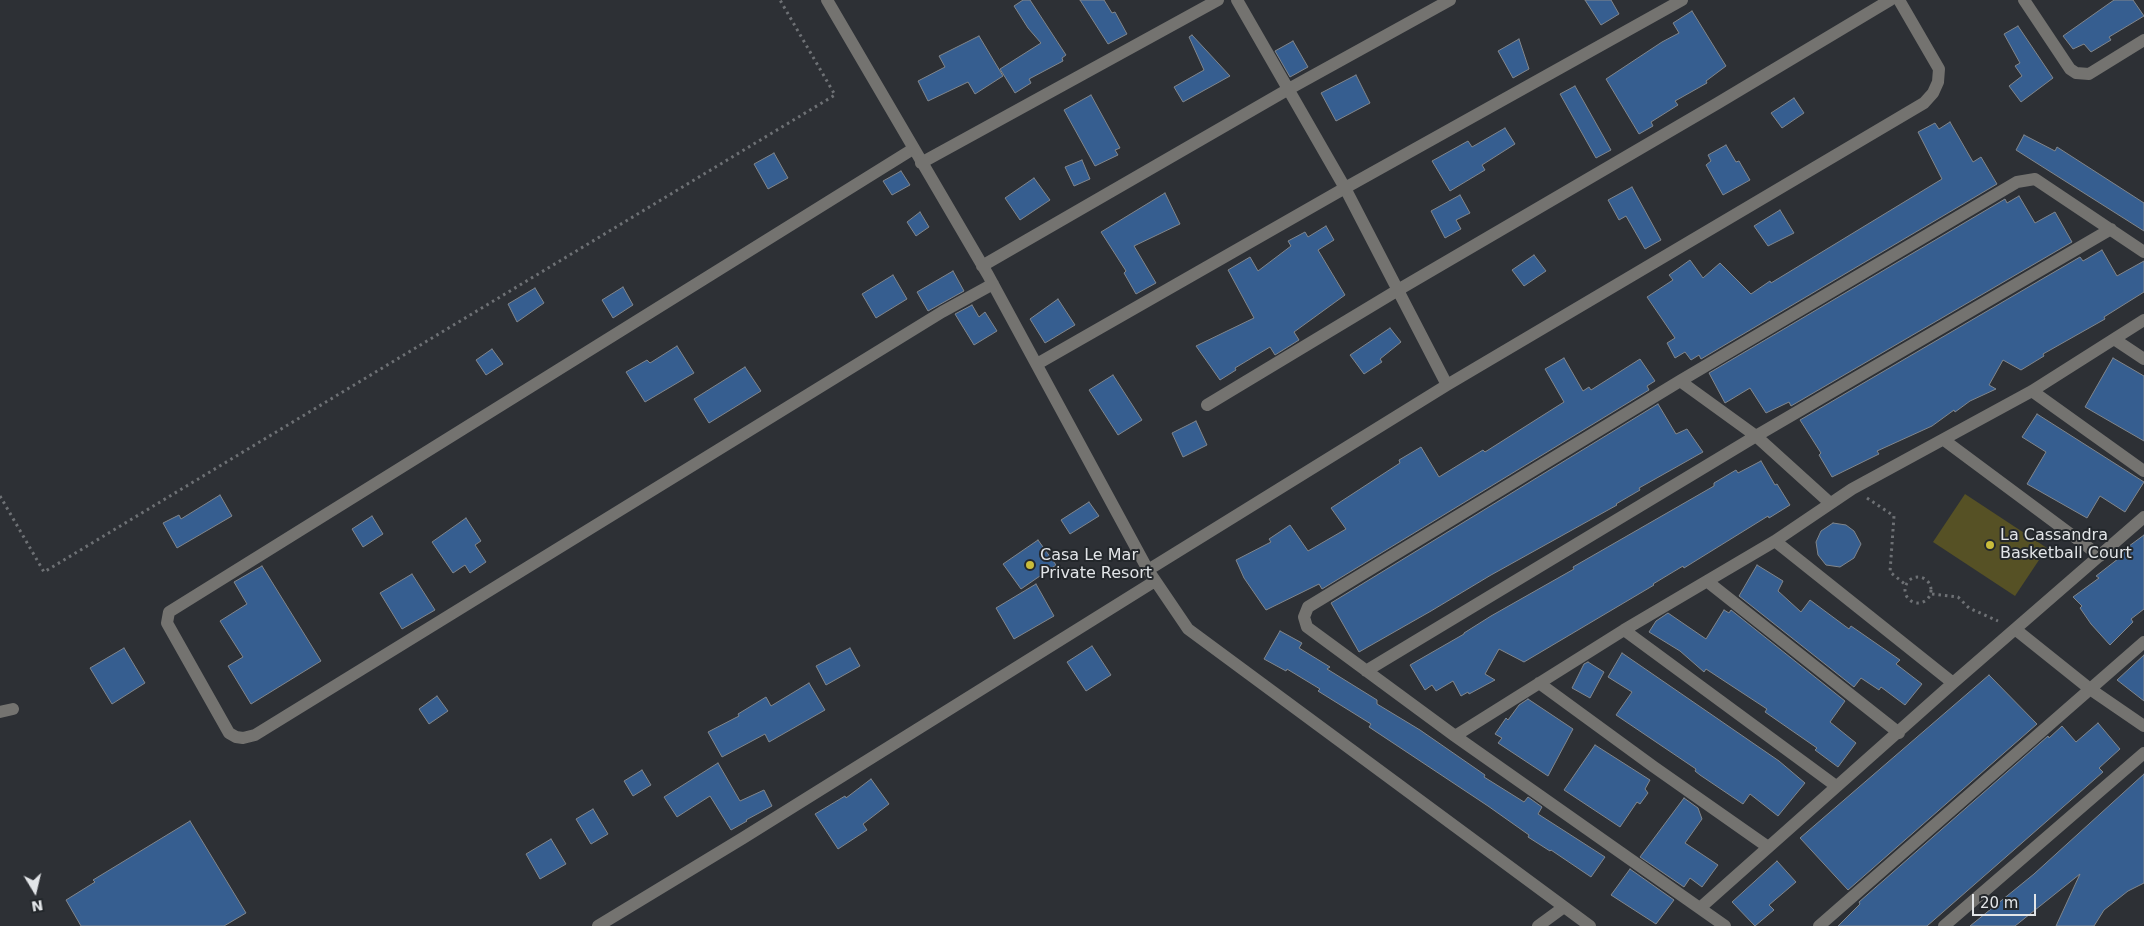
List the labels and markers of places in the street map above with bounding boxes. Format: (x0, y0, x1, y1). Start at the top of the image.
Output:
place label: La Cassandra Basketball Court (2000, 526, 2132, 564)
marker: La Cassandra Basketball Court (1984, 539, 1996, 551)
place label: Casa Le Mar Private Resort (1040, 546, 1152, 584)
marker: Casa Le Mar Private Resort (1024, 559, 1036, 571)

